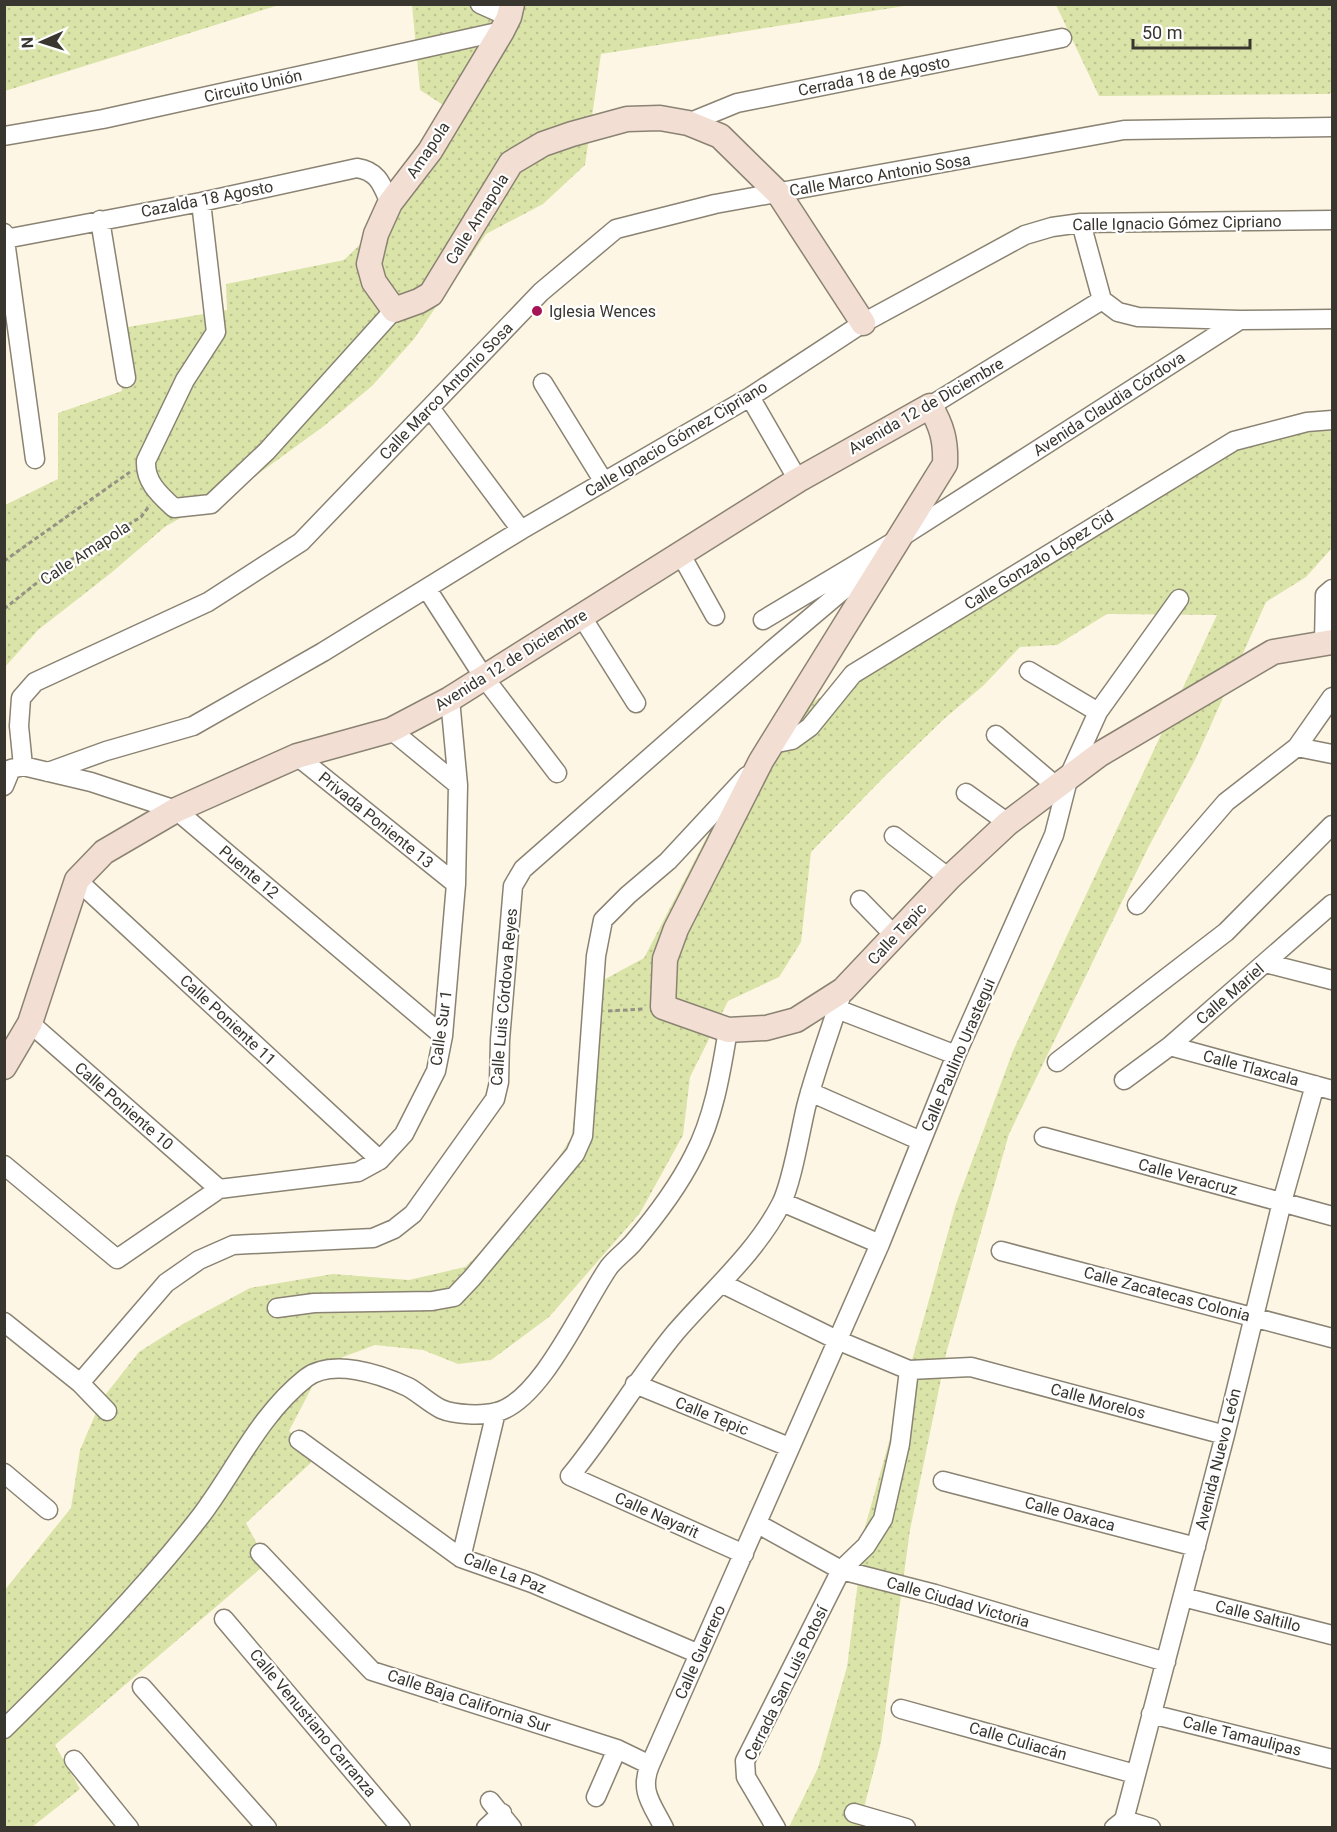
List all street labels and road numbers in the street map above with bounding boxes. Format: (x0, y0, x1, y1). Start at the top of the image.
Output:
street label: Cerrada 18 de Agosto (796, 52, 952, 100)
street label: Circuito Unión (202, 66, 304, 106)
street label: Amapola (402, 118, 454, 182)
street label: Calle Marco Antonio Sosa (788, 150, 972, 200)
street label: Calle Amapola (442, 170, 512, 268)
street label: Cazalda 18 Agosto (139, 177, 275, 221)
street label: Calle Ignacio Gómez Cipriano (1072, 212, 1282, 234)
street label: Calle Marco Antonio Sosa (375, 318, 517, 464)
street label: Avenida Claudia Córdova (1030, 348, 1188, 460)
street label: Avenida 12 de Diciembre (845, 354, 1007, 458)
street label: Calle Ignacio Gómez Cipriano (581, 377, 771, 501)
street label: Calle Gonzalo López Cid (961, 506, 1117, 614)
street label: Calle Amapola (37, 517, 133, 589)
street label: Avenida 12 de Diciembre (431, 605, 591, 715)
street label: Privada Poniente 13 (315, 768, 437, 872)
street label: Puente 12 (215, 842, 283, 902)
street label: Calle Tepic (864, 899, 930, 969)
street label: Calle Luis Córdova Reyes (487, 907, 521, 1087)
street label: Calle Mariel (1192, 959, 1268, 1029)
street label: Calle Poniente 11 (176, 971, 280, 1069)
street label: Calle Paulino Urastegui (917, 976, 999, 1134)
street label: Calle Sur 1 (426, 989, 456, 1067)
street label: Calle Tlaxcala (1201, 1046, 1301, 1090)
street label: Calle Poniente 10 (71, 1058, 177, 1154)
street label: Calle Veracruz (1136, 1155, 1240, 1199)
street label: Calle Zacatecas Colonia (1082, 1263, 1252, 1325)
street label: Calle Morelos (1048, 1379, 1148, 1423)
street label: Avenida Nuevo León (1191, 1386, 1245, 1532)
street label: Calle Tepic (672, 1393, 752, 1439)
street label: Calle Nayarit (612, 1488, 702, 1542)
street label: Calle Oaxaca (1023, 1493, 1117, 1535)
street label: Calle La Paz (461, 1548, 549, 1598)
street label: Calle Ciudad Victoria (884, 1572, 1032, 1632)
street label: Calle Saltillo (1213, 1596, 1303, 1636)
street label: Calle Guerrero (671, 1602, 729, 1702)
street label: Cerrada San Luis Potosí (740, 1602, 832, 1763)
street label: Calle Venustiano Carranza (246, 1645, 380, 1801)
street label: Calle Baja California Sur (385, 1666, 554, 1737)
street label: Calle Tamaulipas (1181, 1712, 1303, 1760)
street label: Calle Culiacán (967, 1718, 1069, 1764)

